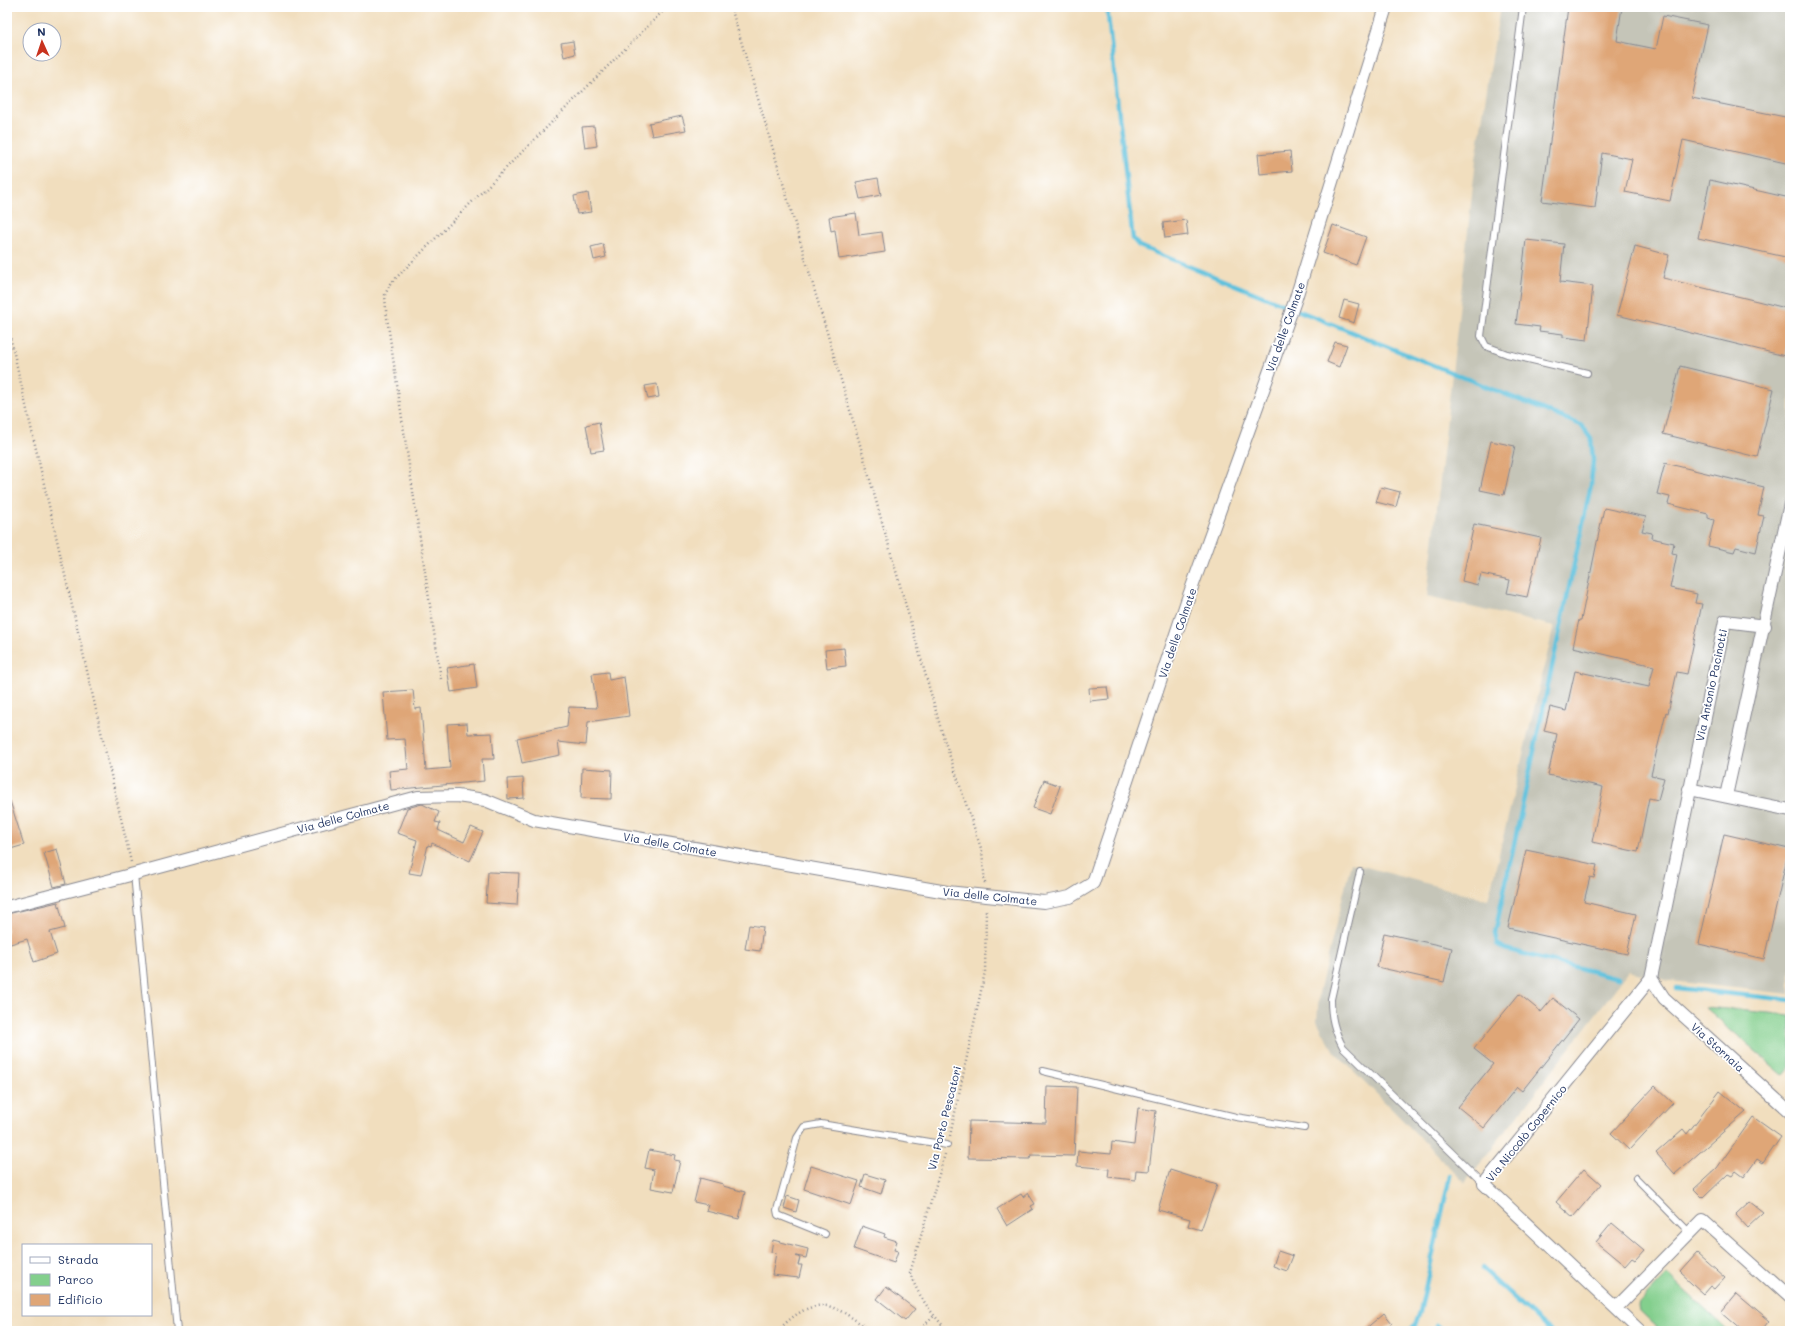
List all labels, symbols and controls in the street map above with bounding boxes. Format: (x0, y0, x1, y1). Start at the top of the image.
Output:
north arrow (22, 22, 62, 62)
text: N (37, 24, 46, 39)
street label: Via delle Colmate (1262, 280, 1308, 374)
street label: Via delle Colmate (1154, 586, 1200, 680)
street label: Via Antonio Pacinotti (1692, 627, 1730, 743)
street label: Via delle Colmate (295, 797, 391, 837)
street label: Via delle Colmate (622, 828, 718, 860)
street label: Via delle Colmate (942, 884, 1038, 908)
street label: Via Stornaia (1688, 1019, 1748, 1075)
street label: Via Porto Pescatori (924, 1064, 964, 1172)
street label: Via Niccolò Copernico (1482, 1081, 1570, 1185)
legend (22, 1244, 152, 1316)
text: Strada (58, 1251, 99, 1267)
text: Parco (58, 1271, 93, 1287)
text: Edificio (58, 1291, 102, 1307)

